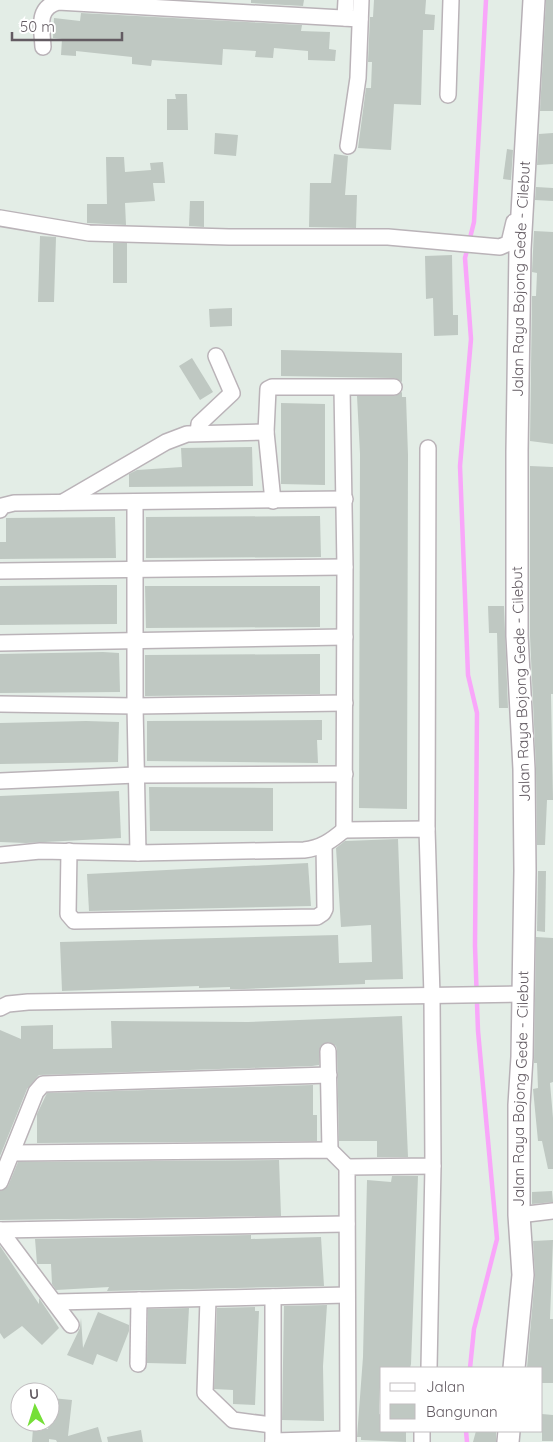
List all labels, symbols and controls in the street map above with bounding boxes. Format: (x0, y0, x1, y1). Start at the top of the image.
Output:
scale bar (12, 10, 122, 42)
text: 50 m (20, 17, 55, 36)
street label: Jalan Raya Bojong Gede - Cilebut (508, 160, 534, 397)
street label: Jalan Raya Bojong Gede - Cilebut (507, 566, 534, 802)
street label: Jalan Raya Bojong Gede - Cilebut (509, 970, 532, 1207)
legend (380, 1367, 543, 1432)
text: Jalan (426, 1377, 465, 1396)
north arrow (10, 1382, 60, 1432)
text: U (29, 1385, 40, 1403)
text: Bangunan (426, 1402, 498, 1421)

